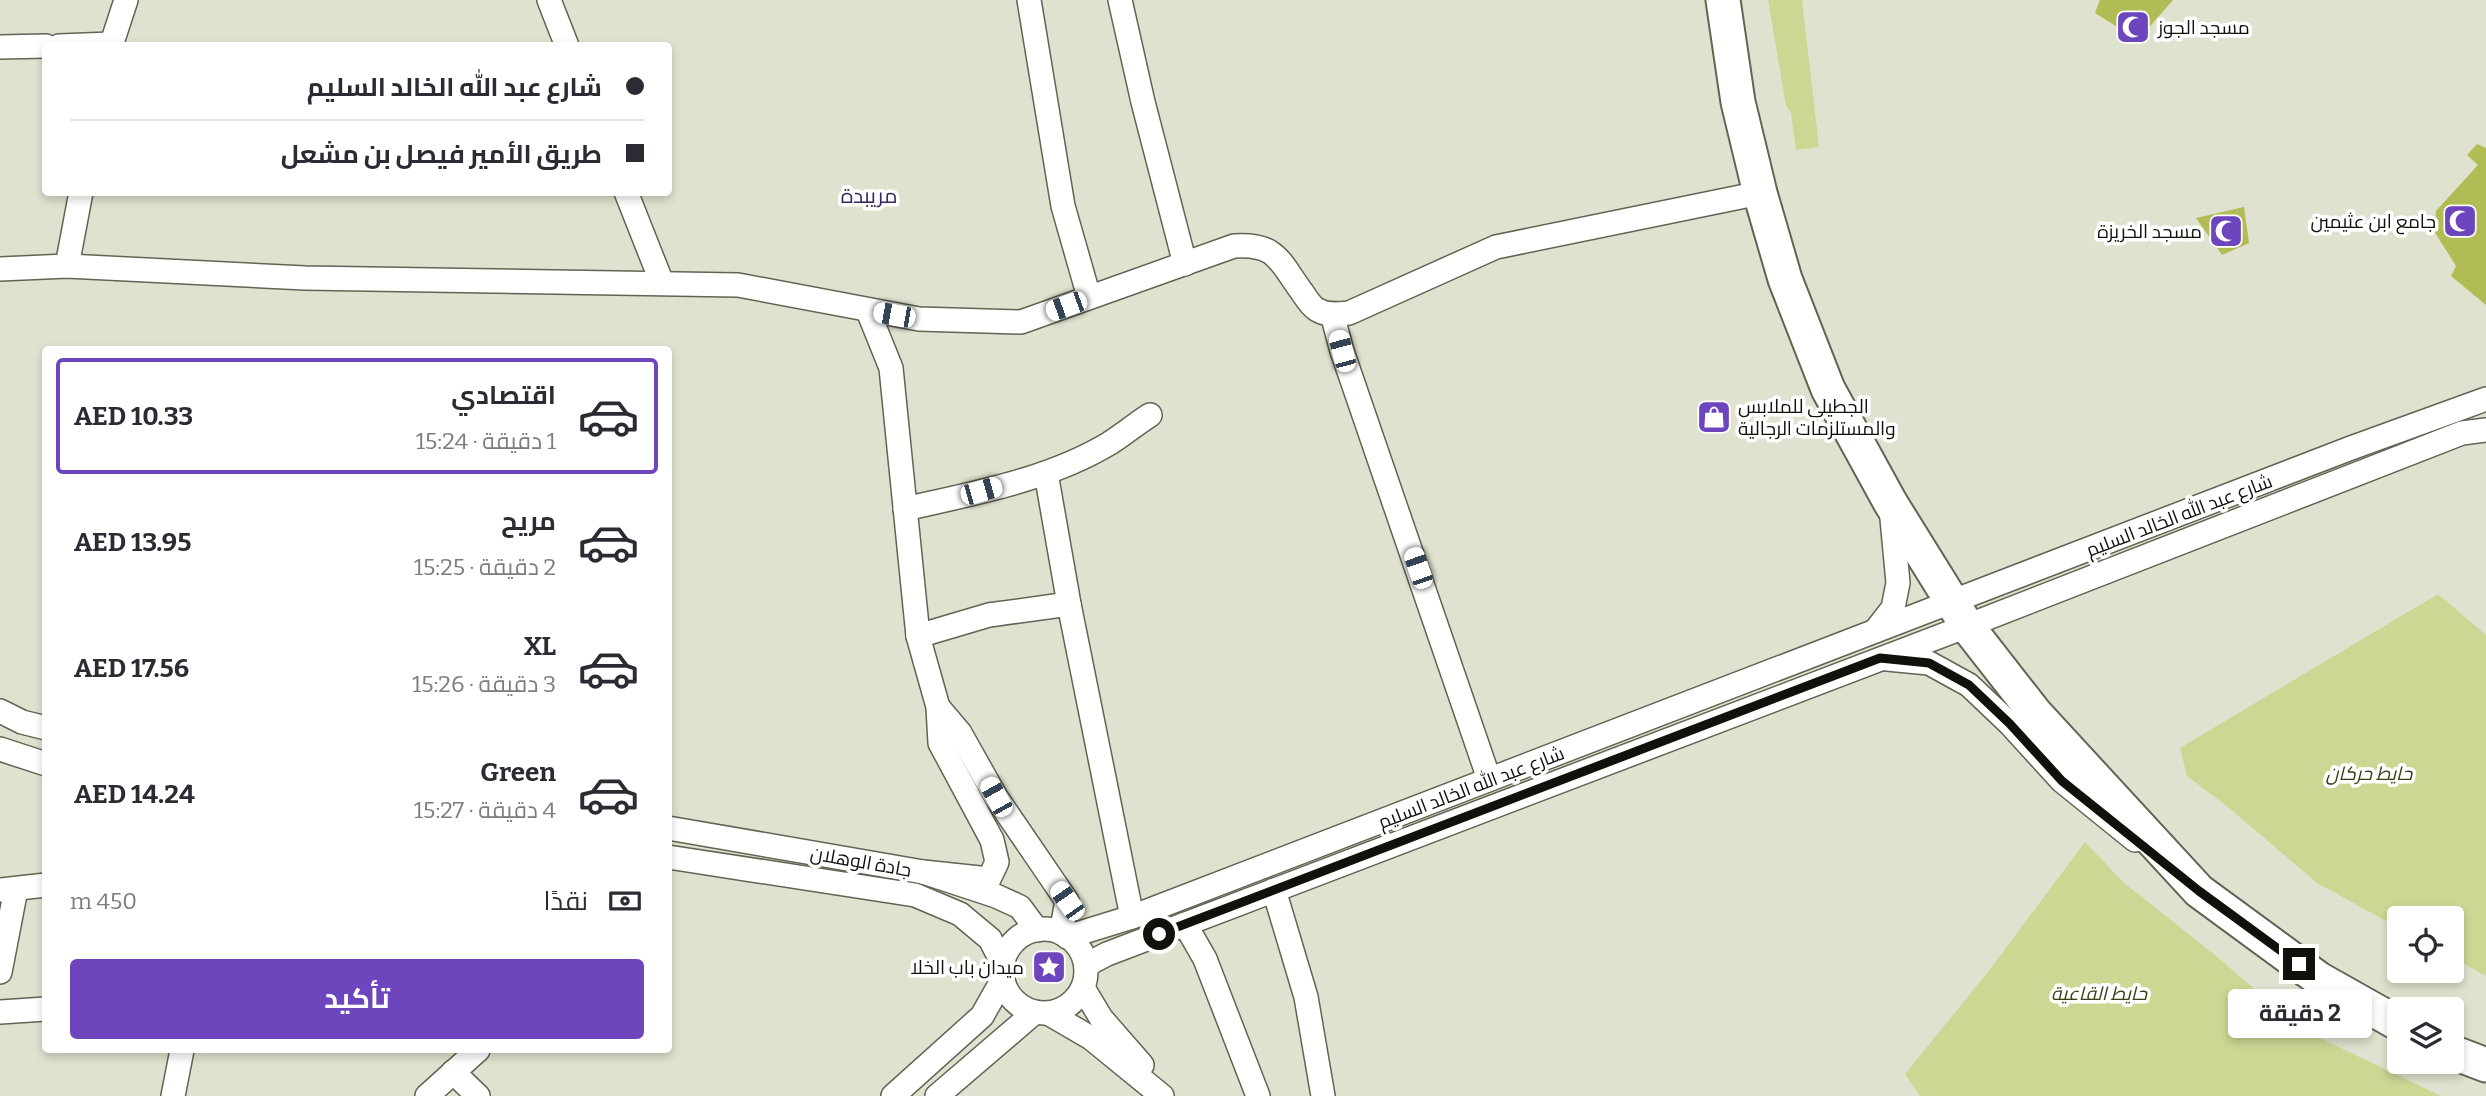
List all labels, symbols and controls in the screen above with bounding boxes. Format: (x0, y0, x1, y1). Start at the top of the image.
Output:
mosque icon: مسجد الجوز (2114, 8, 2152, 46)
place label: مسجد الجوز (2157, 16, 2250, 39)
text: شارع عبد الله الخالد السليم (307, 72, 602, 103)
text: طريق الأمير فيصل بن مشعل (281, 139, 602, 170)
district label: مريبدة (841, 183, 897, 209)
mosque icon: جامع ابن عثيمين (2441, 202, 2479, 240)
place label: جامع ابن عثيمين (2310, 210, 2436, 235)
mosque icon: مسجد الخريزة (2207, 212, 2245, 250)
place label: مسجد الخريزة (2097, 220, 2202, 243)
car (1043, 289, 1090, 323)
car (872, 301, 917, 329)
car (1327, 328, 1358, 374)
text: اقتصادي (451, 380, 556, 411)
icon: car (577, 385, 640, 448)
place label: الجطيلي للملابس والمستلزمات الرجالية (1738, 395, 1896, 440)
shop icon: الجطيلي للملابس والمستلزمات الرجالية (1695, 398, 1733, 436)
text: AED 10.33 (74, 401, 193, 432)
text: 1 دقيقة · 15:24 (416, 427, 556, 455)
street label: شارع عبد الله الخالد السليم (2082, 468, 2276, 563)
car (958, 475, 1005, 507)
text: مريح (501, 506, 556, 537)
icon: car (577, 511, 640, 574)
text: AED 13.95 (74, 527, 191, 558)
car (1402, 545, 1435, 591)
text: 2 دقيقة · 15:25 (414, 553, 556, 581)
text: XL (524, 631, 556, 662)
icon: car (577, 637, 640, 700)
text: AED 17.56 (74, 653, 189, 684)
text: 3 دقيقة · 15:26 (412, 670, 556, 698)
street label: شارع عبد الله الخالد السليم (1374, 740, 1568, 835)
text: Green (480, 757, 556, 788)
park label: حايط حركان (2326, 762, 2414, 785)
icon: car (577, 763, 640, 826)
car (977, 774, 1016, 820)
text: AED 14.24 (74, 779, 195, 810)
text: 4 دقيقة · 15:27 (414, 796, 556, 824)
street label: جادة الوهلان (809, 841, 913, 882)
car (1047, 878, 1088, 924)
icon: cash (606, 882, 644, 920)
text: نقدًا (544, 886, 588, 917)
text: 450 m (70, 887, 137, 915)
map controls (2387, 906, 2464, 1074)
button: locate (2387, 906, 2464, 983)
route start (1143, 918, 1175, 950)
place icon: ميدان باب الخلا (1030, 948, 1068, 986)
route end (2283, 948, 2315, 980)
place label: ميدان باب الخلا (910, 956, 1024, 979)
button: تأكيد (70, 959, 644, 1039)
park label: حايط القاعية (2051, 982, 2148, 1005)
callout: 2 دقيقة (2227, 988, 2371, 1038)
button: layers (2387, 997, 2464, 1074)
text: 2 دقيقة (2259, 999, 2341, 1027)

